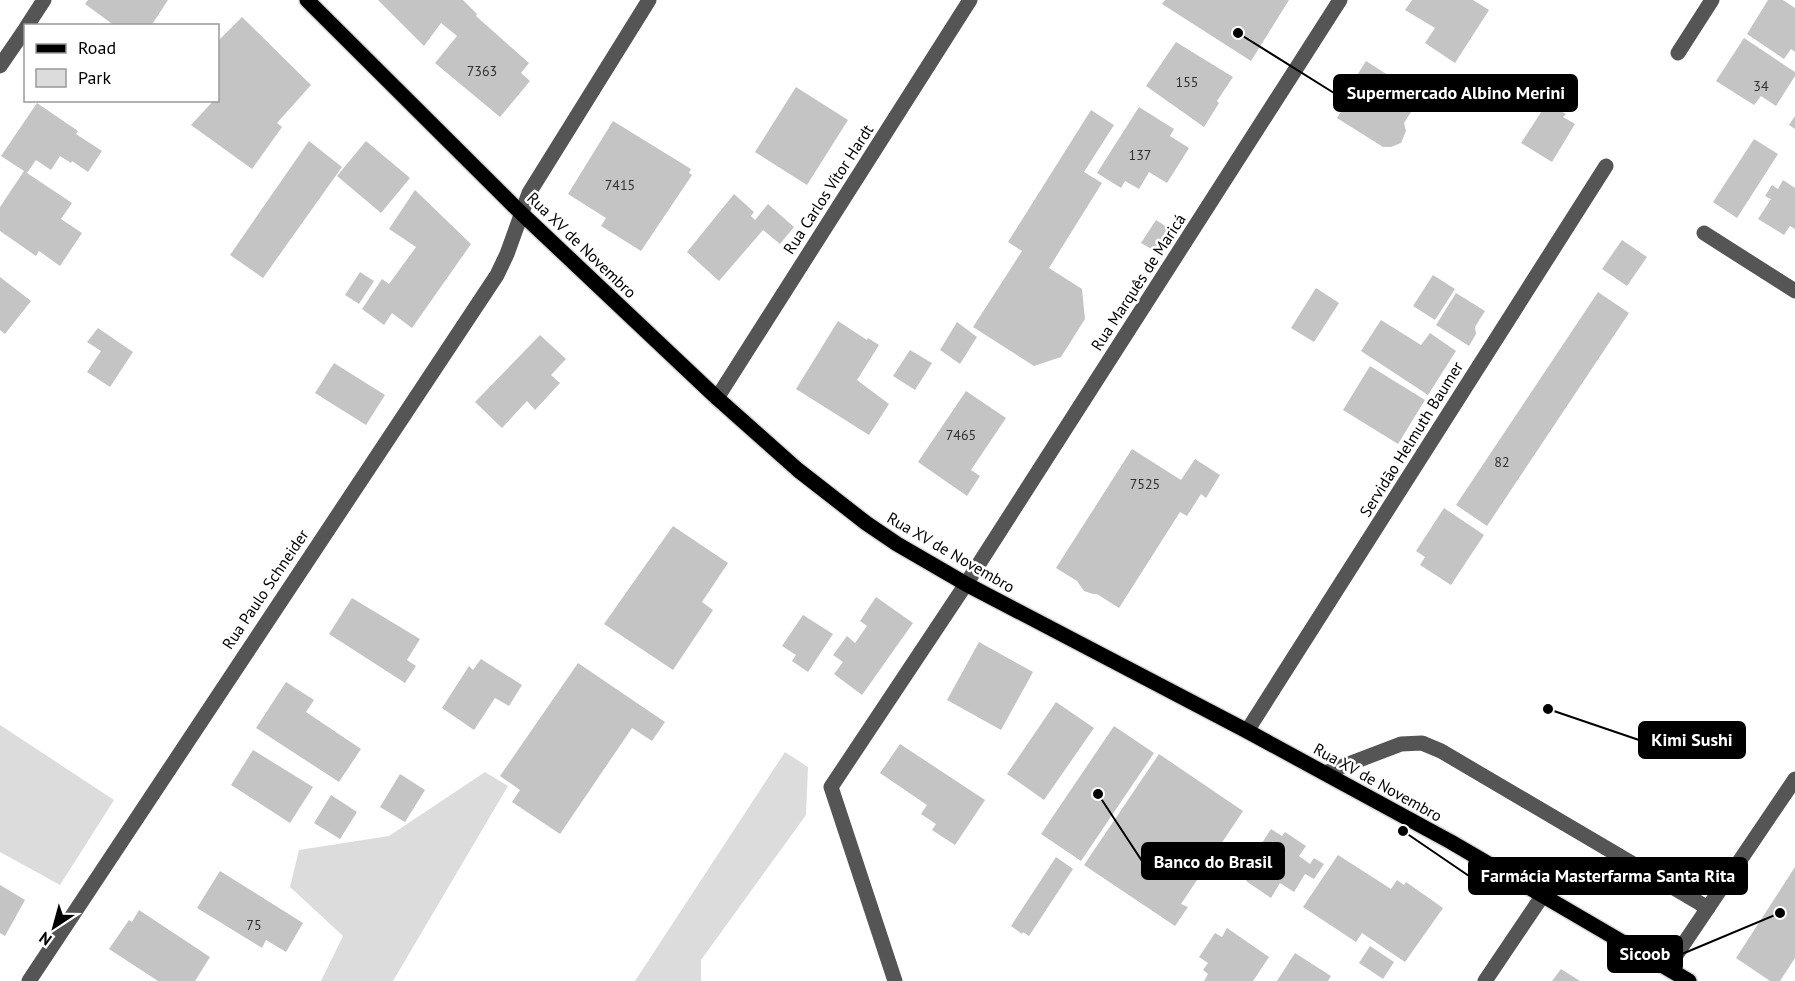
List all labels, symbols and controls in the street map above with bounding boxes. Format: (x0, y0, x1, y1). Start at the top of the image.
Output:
legend (24, 24, 219, 102)
text: Road (78, 36, 116, 59)
house number: 7363 (467, 62, 497, 80)
text: Park (78, 66, 111, 89)
house number: 155 (1176, 73, 1198, 91)
callout: Supermercado Albino Merini (1334, 75, 1577, 111)
house number: 34 (1753, 77, 1769, 95)
text: Supermercado Albino Merini (1347, 81, 1565, 104)
street label: Rua Carlos Vítor Hardt (779, 120, 878, 258)
house number: 137 (1129, 146, 1151, 164)
house number: 7415 (605, 176, 635, 194)
street label: Rua XV de Novembro (523, 188, 641, 302)
street label: Rua Marquês de Maricá (1086, 210, 1190, 354)
street label: Servidão Helmuth Baumer (1355, 357, 1467, 520)
house number: 7465 (946, 426, 976, 444)
house number: 82 (1494, 453, 1510, 471)
house number: 7525 (1130, 475, 1160, 493)
street label: Rua XV de Novembro (884, 507, 1018, 597)
street label: Rua Paulo Schneider (217, 525, 313, 653)
callout: Kimi Sushi (1639, 722, 1745, 758)
text: Kimi Sushi (1651, 728, 1733, 751)
street label: Rua XV de Novembro (1310, 738, 1446, 826)
callout: Banco do Brasil (1142, 843, 1284, 879)
text: Banco do Brasil (1154, 850, 1273, 873)
callout: Farmácia Masterfarma Santa Rita (1469, 858, 1747, 894)
text: Farmácia Masterfarma Santa Rita (1481, 864, 1735, 887)
north arrow (24, 897, 84, 957)
house number: 75 (246, 916, 262, 934)
text: N (35, 928, 55, 950)
callout: Sicoob (1608, 936, 1682, 972)
text: Sicoob (1620, 942, 1671, 965)

